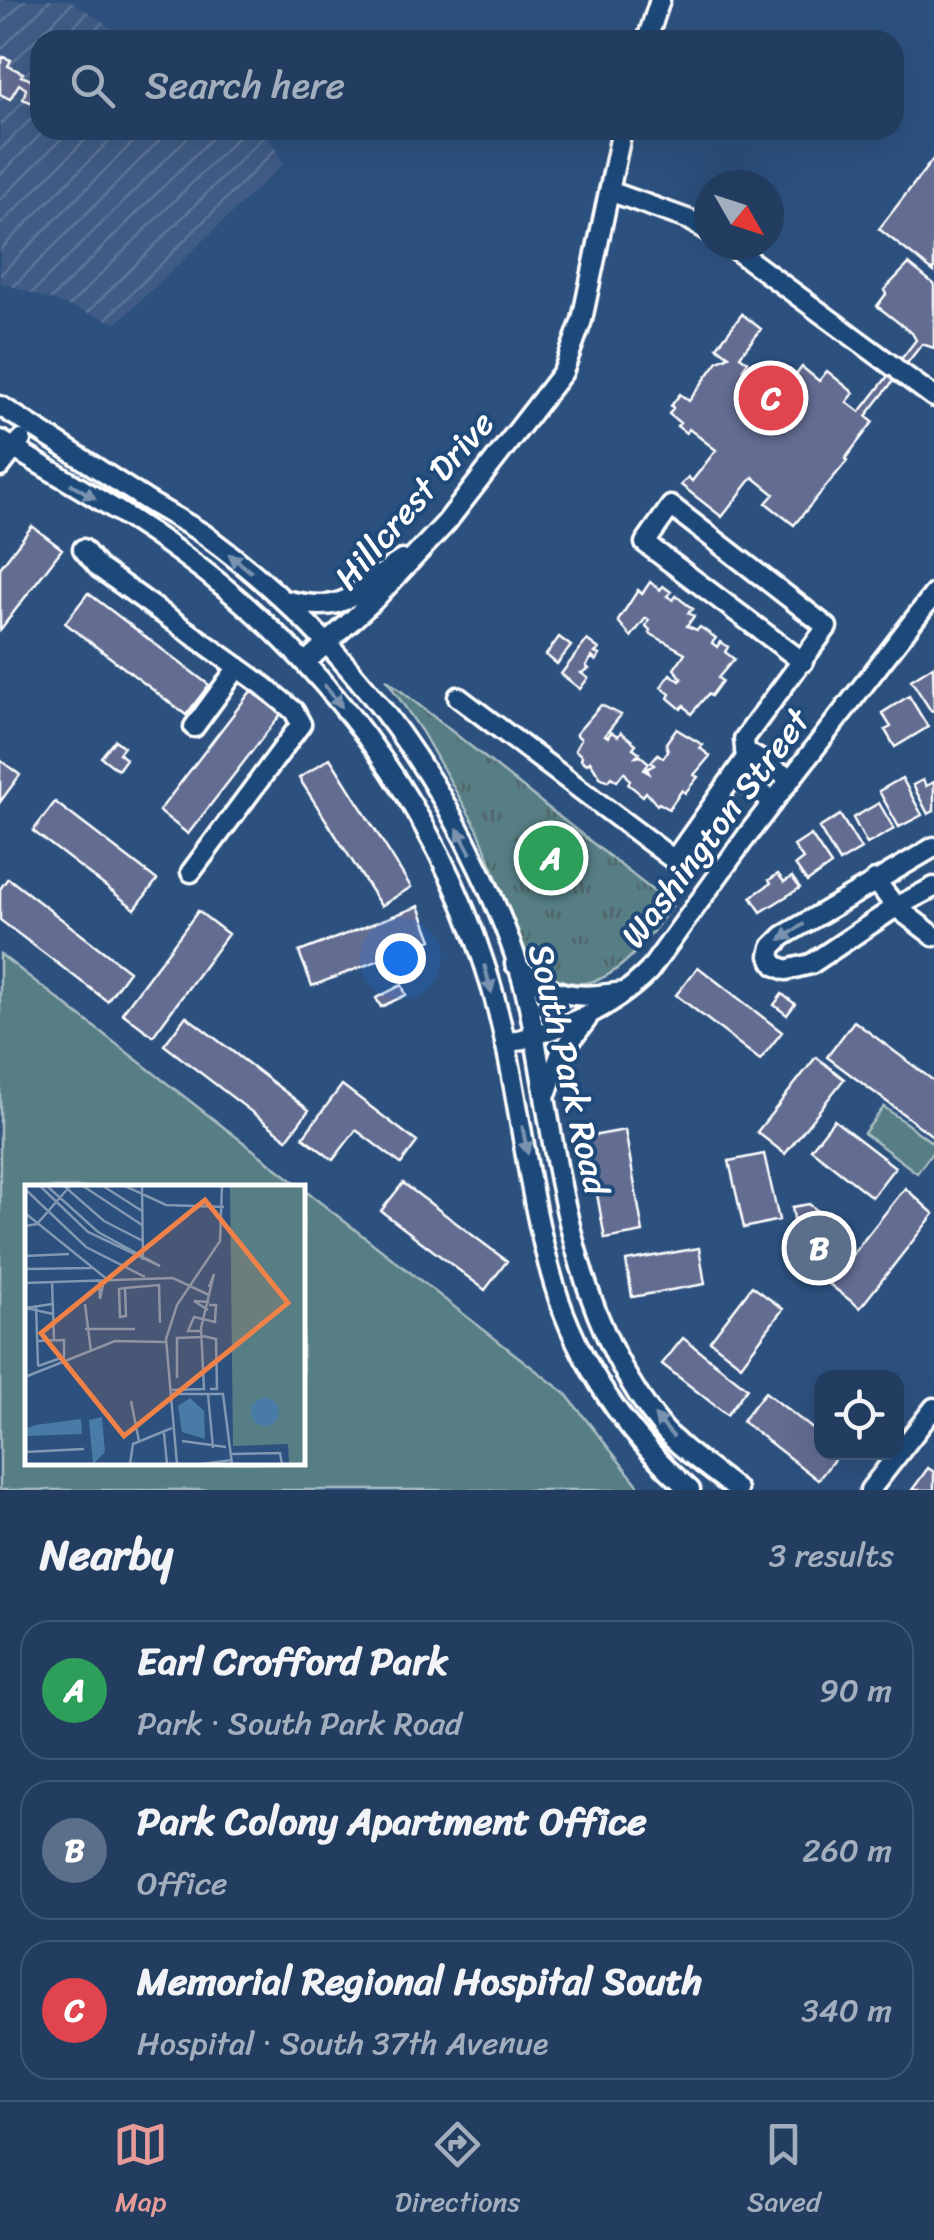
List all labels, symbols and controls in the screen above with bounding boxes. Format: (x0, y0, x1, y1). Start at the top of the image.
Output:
search box (30, 30, 904, 140)
text: Search here (145, 52, 345, 119)
icon: search (65, 58, 120, 113)
north arrow (694, 170, 784, 260)
pin: C (738, 360, 804, 436)
street label: Hillcrest Drive (318, 396, 510, 604)
one-way arrow (69, 482, 97, 499)
one-way arrow (227, 553, 252, 574)
one-way arrow (322, 683, 343, 708)
street label: Washington Street (604, 693, 827, 962)
pin: A (518, 820, 584, 896)
one-way arrow (456, 827, 473, 856)
one-way arrow (779, 922, 805, 941)
your location (375, 933, 426, 984)
street label: South Park Road (510, 937, 629, 1203)
one-way arrow (481, 963, 497, 994)
one-way arrow (517, 1125, 533, 1156)
inset map (25, 1185, 305, 1465)
pin: B (786, 1210, 852, 1286)
map controls (814, 1370, 904, 1460)
button: locate (814, 1370, 904, 1460)
one-way arrow (654, 1414, 676, 1439)
text: Nearby (40, 1518, 173, 1592)
text: 3 results (769, 1527, 894, 1584)
text: Earl Crofford Park (137, 1628, 448, 1695)
text: A (64, 1662, 85, 1719)
text: 90 m (819, 1662, 892, 1719)
text: Park · South Park Road (137, 1695, 462, 1752)
text: Park Colony Apartment Office (137, 1788, 647, 1855)
text: B (64, 1822, 85, 1879)
text: 260 m (802, 1822, 892, 1879)
text: Office (137, 1855, 227, 1912)
text: Memorial Regional Hospital South (137, 1948, 702, 2015)
text: C (65, 1982, 84, 2039)
text: 340 m (801, 1982, 892, 2039)
text: Hospital · South 37th Avenue (137, 2015, 548, 2072)
tab: Map (113, 2117, 168, 2226)
tab: Directions (395, 2117, 520, 2226)
tab: Saved (747, 2117, 821, 2226)

